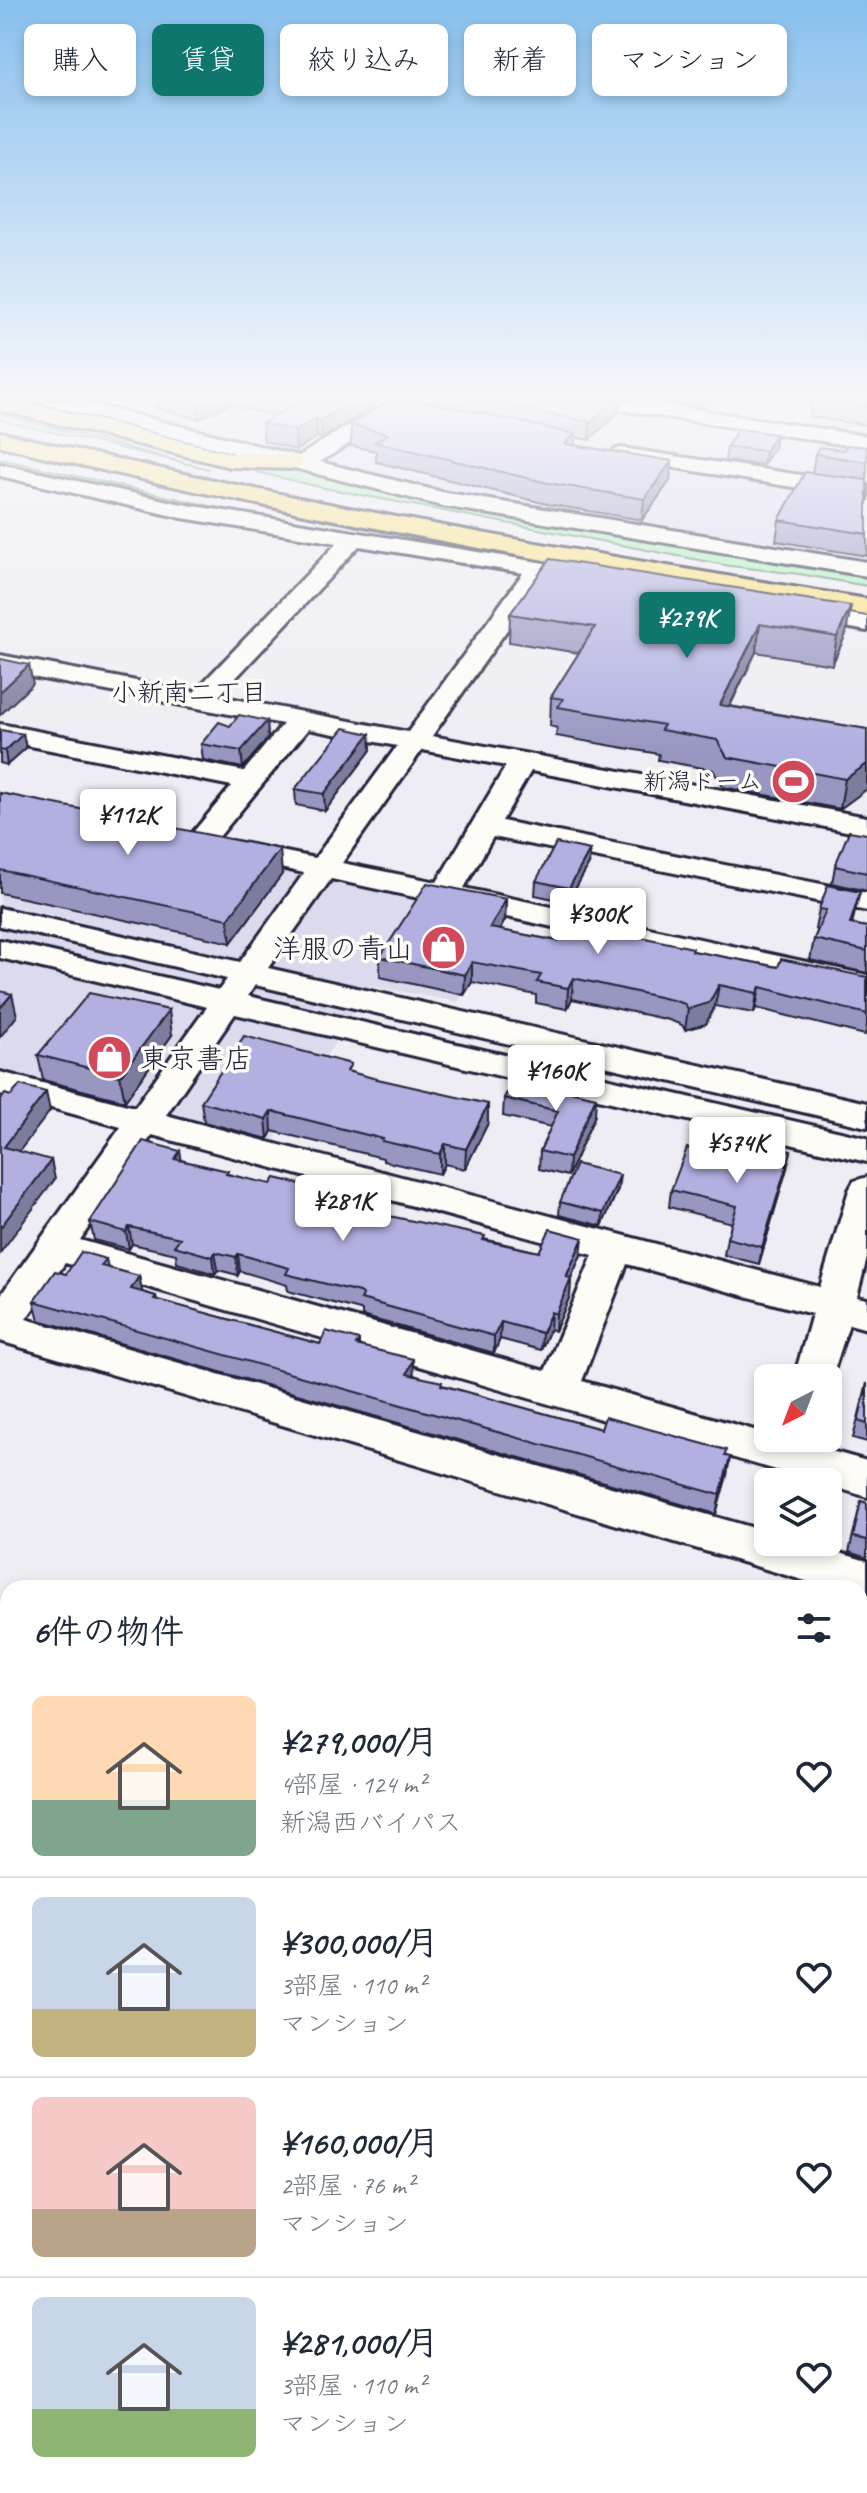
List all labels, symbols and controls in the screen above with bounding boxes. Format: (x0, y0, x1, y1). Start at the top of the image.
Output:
chip: 購入 (24, 24, 136, 96)
chip: 賃貸 (152, 24, 264, 96)
chip: 絞り込み (280, 24, 448, 96)
chip: 新着 (464, 24, 576, 96)
chip: マンション (592, 24, 787, 96)
pin: ¥279K (631, 592, 743, 660)
text: ¥279K (657, 601, 717, 634)
district label: 小新南二丁目 (111, 676, 267, 709)
sports icon: 新潟ドーム (769, 757, 817, 805)
place label: 新潟ドーム (643, 766, 762, 796)
pin: ¥112K (72, 789, 184, 857)
text: ¥112K (98, 798, 158, 831)
pin: ¥300K (542, 888, 654, 956)
text: ¥300K (568, 897, 628, 930)
shop icon: 洋服の青山 (420, 924, 468, 972)
place label: 洋服の青山 (273, 931, 413, 966)
shop icon: 東京書店 (85, 1034, 133, 1082)
place label: 東京書店 (140, 1041, 252, 1076)
pin: ¥160K (500, 1045, 612, 1113)
text: ¥160K (526, 1054, 586, 1087)
pin: ¥574K (681, 1117, 793, 1185)
text: ¥574K (707, 1126, 767, 1159)
pin: ¥281K (287, 1175, 399, 1243)
text: ¥281K (313, 1184, 373, 1217)
north arrow (754, 1364, 842, 1452)
map controls (754, 1364, 842, 1556)
button: layers (754, 1468, 842, 1556)
icon: filters (792, 1606, 836, 1650)
text: 6件の物件 (32, 1610, 184, 1653)
text: ¥279,000/月 (280, 1720, 439, 1763)
icon: home (96, 1728, 192, 1824)
icon: heart (792, 1754, 836, 1798)
text: 4部屋 · 124 m² (280, 1768, 425, 1801)
text: 新潟西バイパス (280, 1806, 461, 1839)
text: ¥300,000/月 (280, 1921, 439, 1964)
icon: home (96, 1929, 192, 2025)
icon: heart (792, 1955, 836, 1999)
text: 3部屋 · 110 m² (280, 1969, 425, 2002)
text: マンション (280, 2007, 409, 2040)
text: ¥160,000/月 (280, 2121, 440, 2164)
icon: home (96, 2129, 192, 2225)
icon: heart (792, 2155, 836, 2199)
text: 2部屋 · 76 m² (280, 2169, 414, 2202)
text: マンション (280, 2207, 409, 2240)
text: ¥281,000/月 (280, 2321, 439, 2364)
icon: home (96, 2329, 192, 2425)
icon: heart (792, 2355, 836, 2399)
text: 3部屋 · 110 m² (280, 2369, 425, 2402)
text: マンション (280, 2407, 409, 2440)

